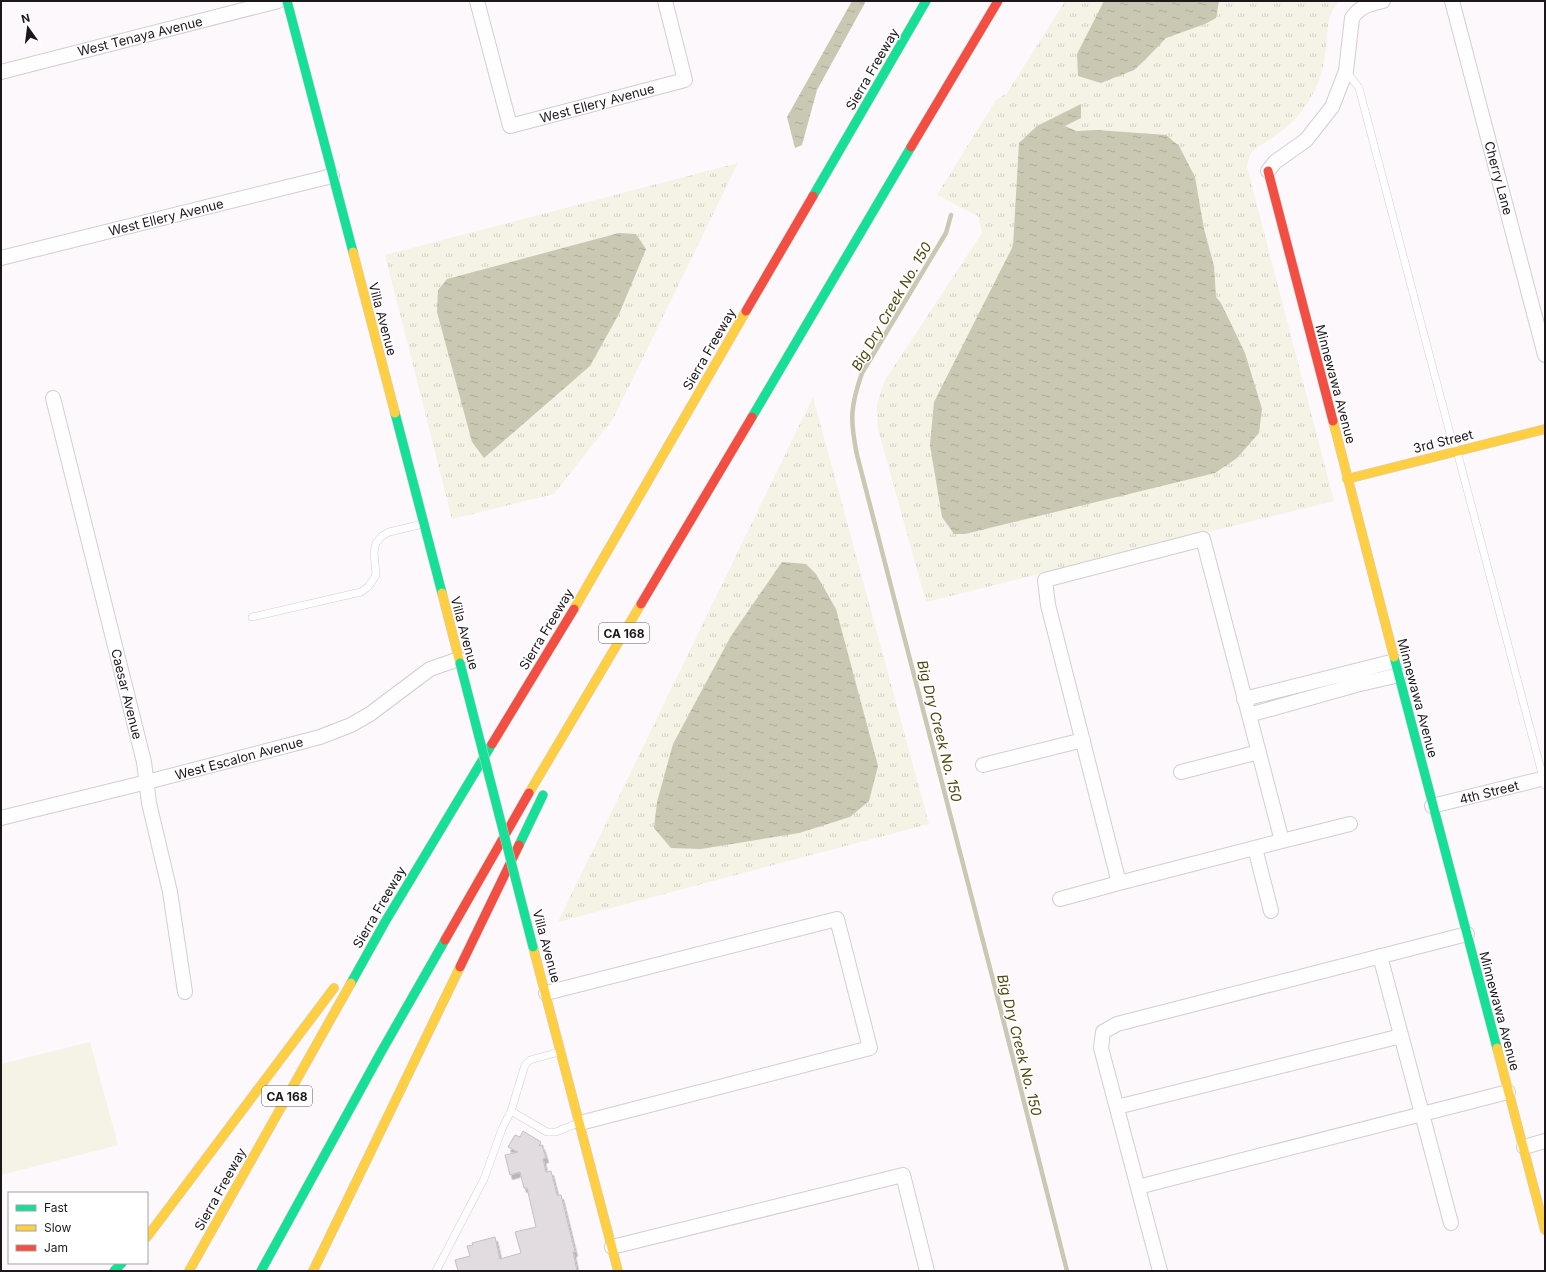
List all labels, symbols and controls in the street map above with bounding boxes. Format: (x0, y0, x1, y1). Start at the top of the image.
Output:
north arrow (8, 8, 48, 48)
text: N (20, 10, 31, 26)
street label: West Tenaya Avenue (76, 13, 204, 59)
street label: Sierra Freeway (842, 25, 902, 113)
street label: West Ellery Avenue (538, 80, 656, 126)
street label: Cherry Lane (1481, 139, 1517, 217)
street label: West Ellery Avenue (107, 195, 225, 239)
water label: Big Dry Creek No. 150 (847, 239, 935, 373)
street label: Villa Avenue (366, 281, 400, 357)
street label: Sierra Freeway (679, 305, 739, 393)
street label: Minnewawa Avenue (1312, 323, 1360, 445)
street label: 3rd Street (1411, 426, 1475, 456)
street label: Sierra Freeway (515, 585, 577, 673)
street label: Villa Avenue (448, 595, 482, 671)
road number: CA 168 (599, 623, 649, 643)
street label: Minnewawa Avenue (1394, 637, 1442, 759)
street label: Caesar Avenue (108, 647, 146, 741)
water label: Big Dry Creek No. 150 (914, 658, 966, 804)
street label: West Escalon Avenue (173, 733, 305, 783)
street label: 4th Street (1458, 777, 1520, 807)
street label: Sierra Freeway (349, 863, 409, 951)
street label: Villa Avenue (530, 908, 564, 984)
street label: Minnewawa Avenue (1476, 950, 1524, 1072)
water label: Big Dry Creek No. 150 (994, 972, 1046, 1118)
road number: CA 168 (262, 1086, 312, 1106)
street label: Sierra Freeway (191, 1145, 249, 1233)
legend (8, 1192, 148, 1264)
text: Fast (44, 1200, 68, 1215)
text: Slow (44, 1220, 72, 1235)
text: Jam (44, 1240, 68, 1255)

